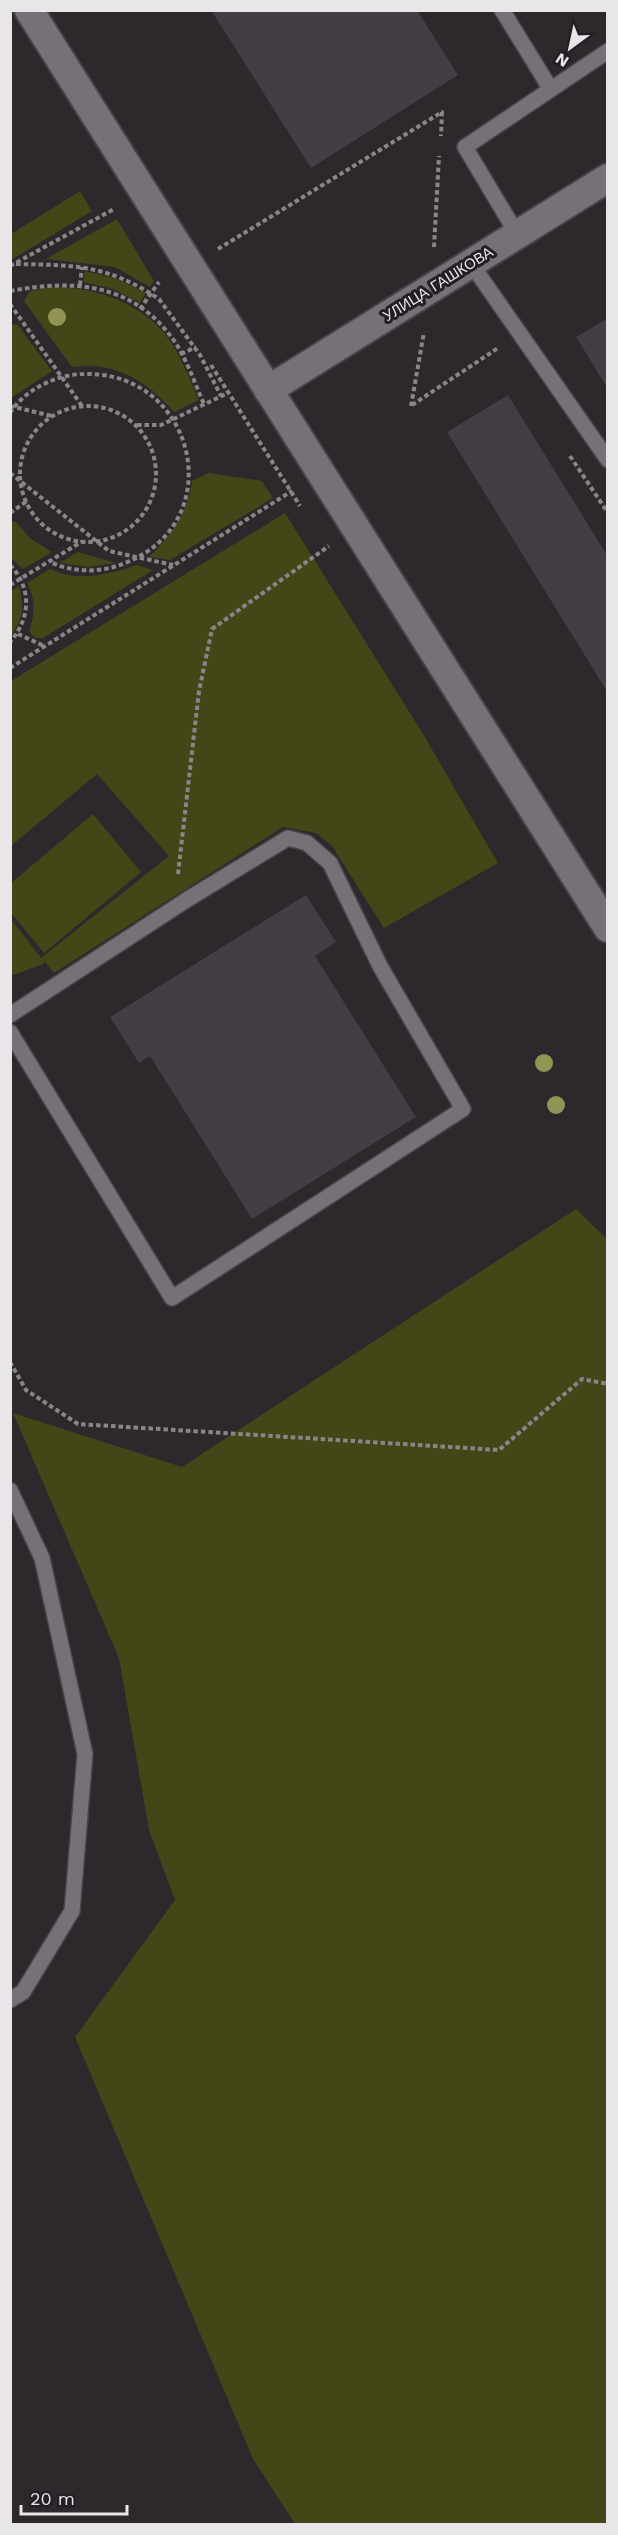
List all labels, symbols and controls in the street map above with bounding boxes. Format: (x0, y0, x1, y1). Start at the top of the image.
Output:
north arrow (540, 18, 600, 78)
text: N (552, 49, 572, 71)
street label: УЛИЦА ГАШКОВА (380, 243, 496, 325)
scale bar (21, 2478, 128, 2516)
text: 20 m (30, 2488, 75, 2509)

